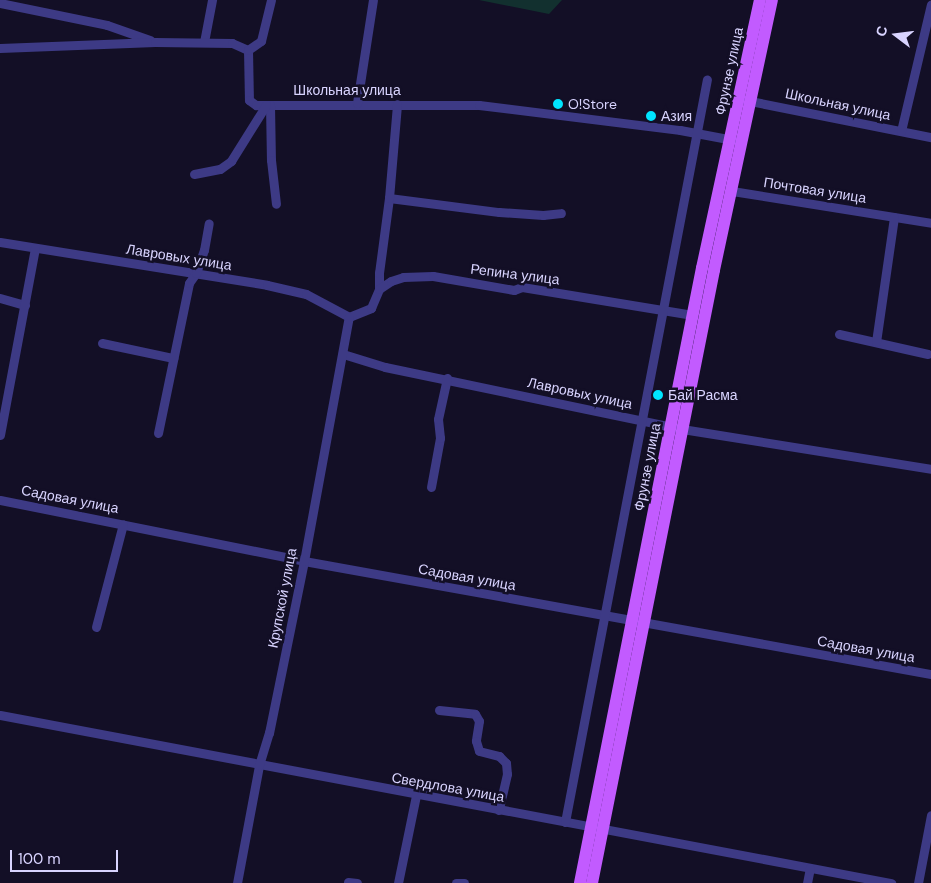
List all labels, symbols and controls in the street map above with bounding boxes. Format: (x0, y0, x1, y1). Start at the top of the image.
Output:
north arrow (871, 10, 921, 60)
text: С (872, 24, 892, 38)
street label: Фрунзе улица (712, 26, 746, 116)
street label: Школьная улица (293, 82, 401, 98)
street label: Школьная улица (784, 85, 892, 123)
place label: O!Store (568, 96, 617, 112)
marker: O!Store (552, 98, 564, 110)
place label: Азия (661, 108, 692, 124)
marker: Азия (645, 110, 657, 122)
street label: Почтовая улица (762, 174, 868, 206)
street label: Лавровых улица (125, 240, 233, 274)
street label: Репина улица (469, 260, 561, 288)
street label: Лавровых улица (526, 374, 634, 412)
place label: Бай Расма (668, 387, 738, 403)
marker: Бай Расма (652, 389, 664, 401)
street label: Фрунзе улица (630, 422, 664, 512)
street label: Садовая улица (20, 481, 120, 517)
street label: Крупской улица (264, 547, 300, 649)
street label: Садовая улица (417, 560, 517, 594)
street label: Садовая улица (816, 632, 916, 666)
street label: Свердлова улица (390, 769, 506, 805)
scale bar (12, 840, 120, 872)
text: 100 m (18, 849, 61, 869)

